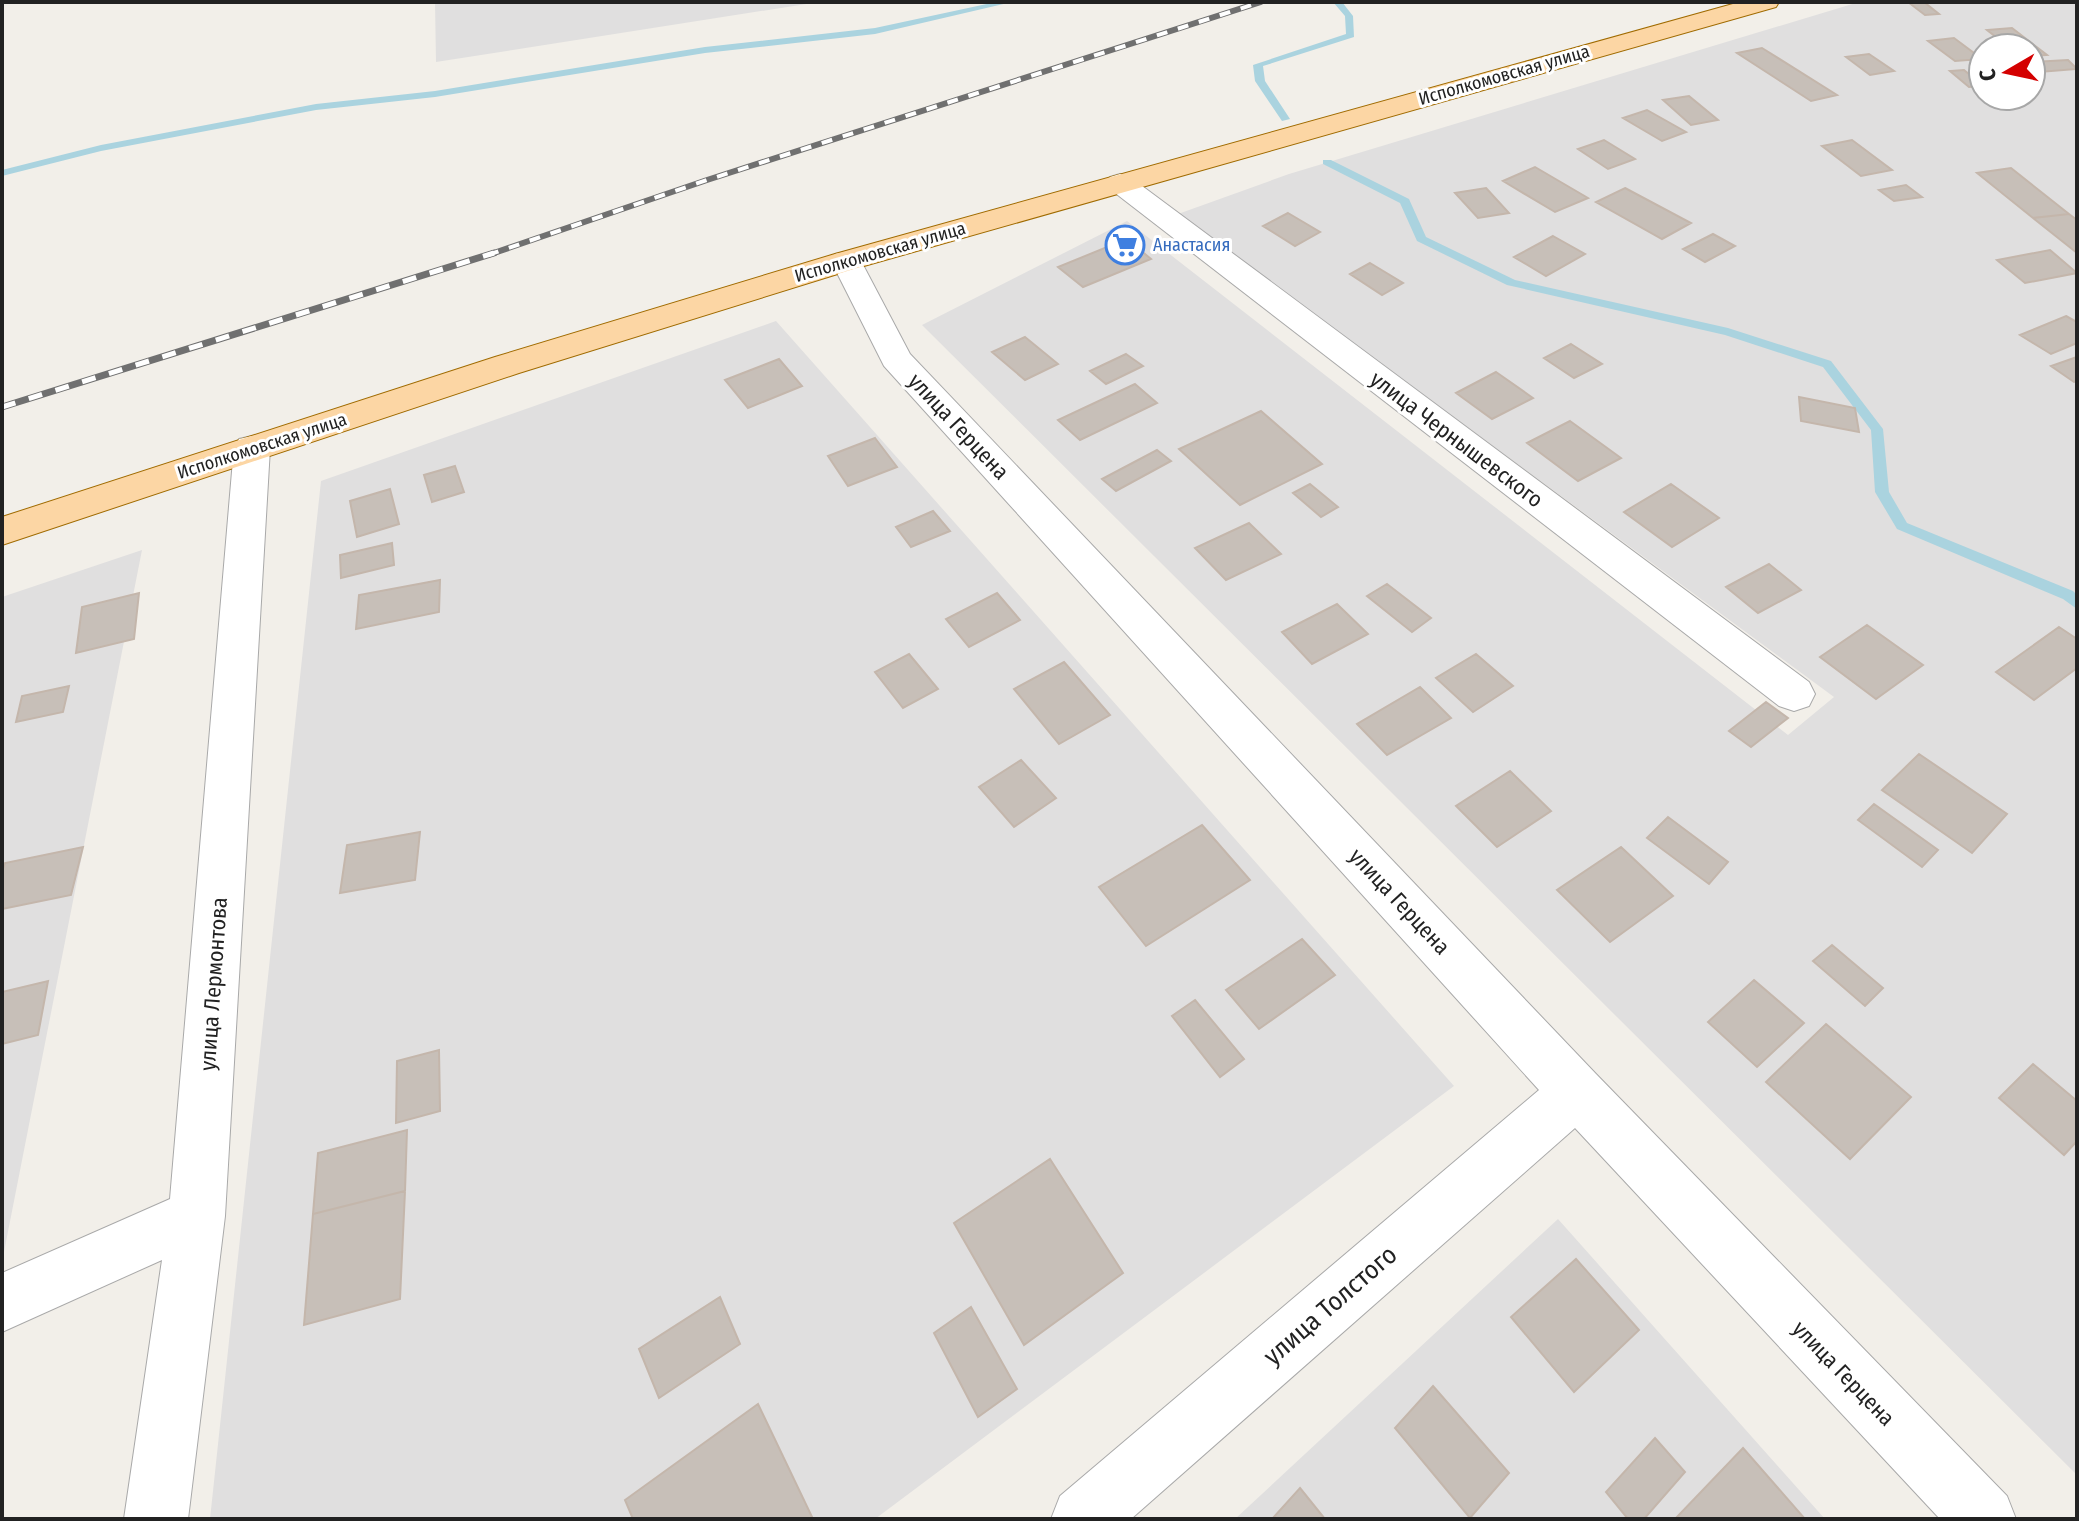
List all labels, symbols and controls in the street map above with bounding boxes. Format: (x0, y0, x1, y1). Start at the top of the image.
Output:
north arrow (1967, 32, 2047, 112)
street label: Исполкомовская улица (1416, 40, 1592, 110)
text: С (1973, 67, 2002, 83)
street label: Исполкомовская улица (792, 217, 968, 287)
supermarket icon: Анастасия (1104, 224, 1146, 266)
place label: Анастасия (1153, 234, 1230, 256)
street label: улица Чернышевского (1365, 366, 1548, 513)
street label: улица Герцена (903, 368, 1015, 485)
street label: Исполкомовская улица (175, 408, 350, 484)
street label: улица Герцена (1344, 843, 1456, 960)
street label: улица Лермонтова (194, 896, 233, 1072)
street label: улица Толстого (1257, 1239, 1403, 1372)
street label: улица Герцена (1787, 1315, 1900, 1431)

